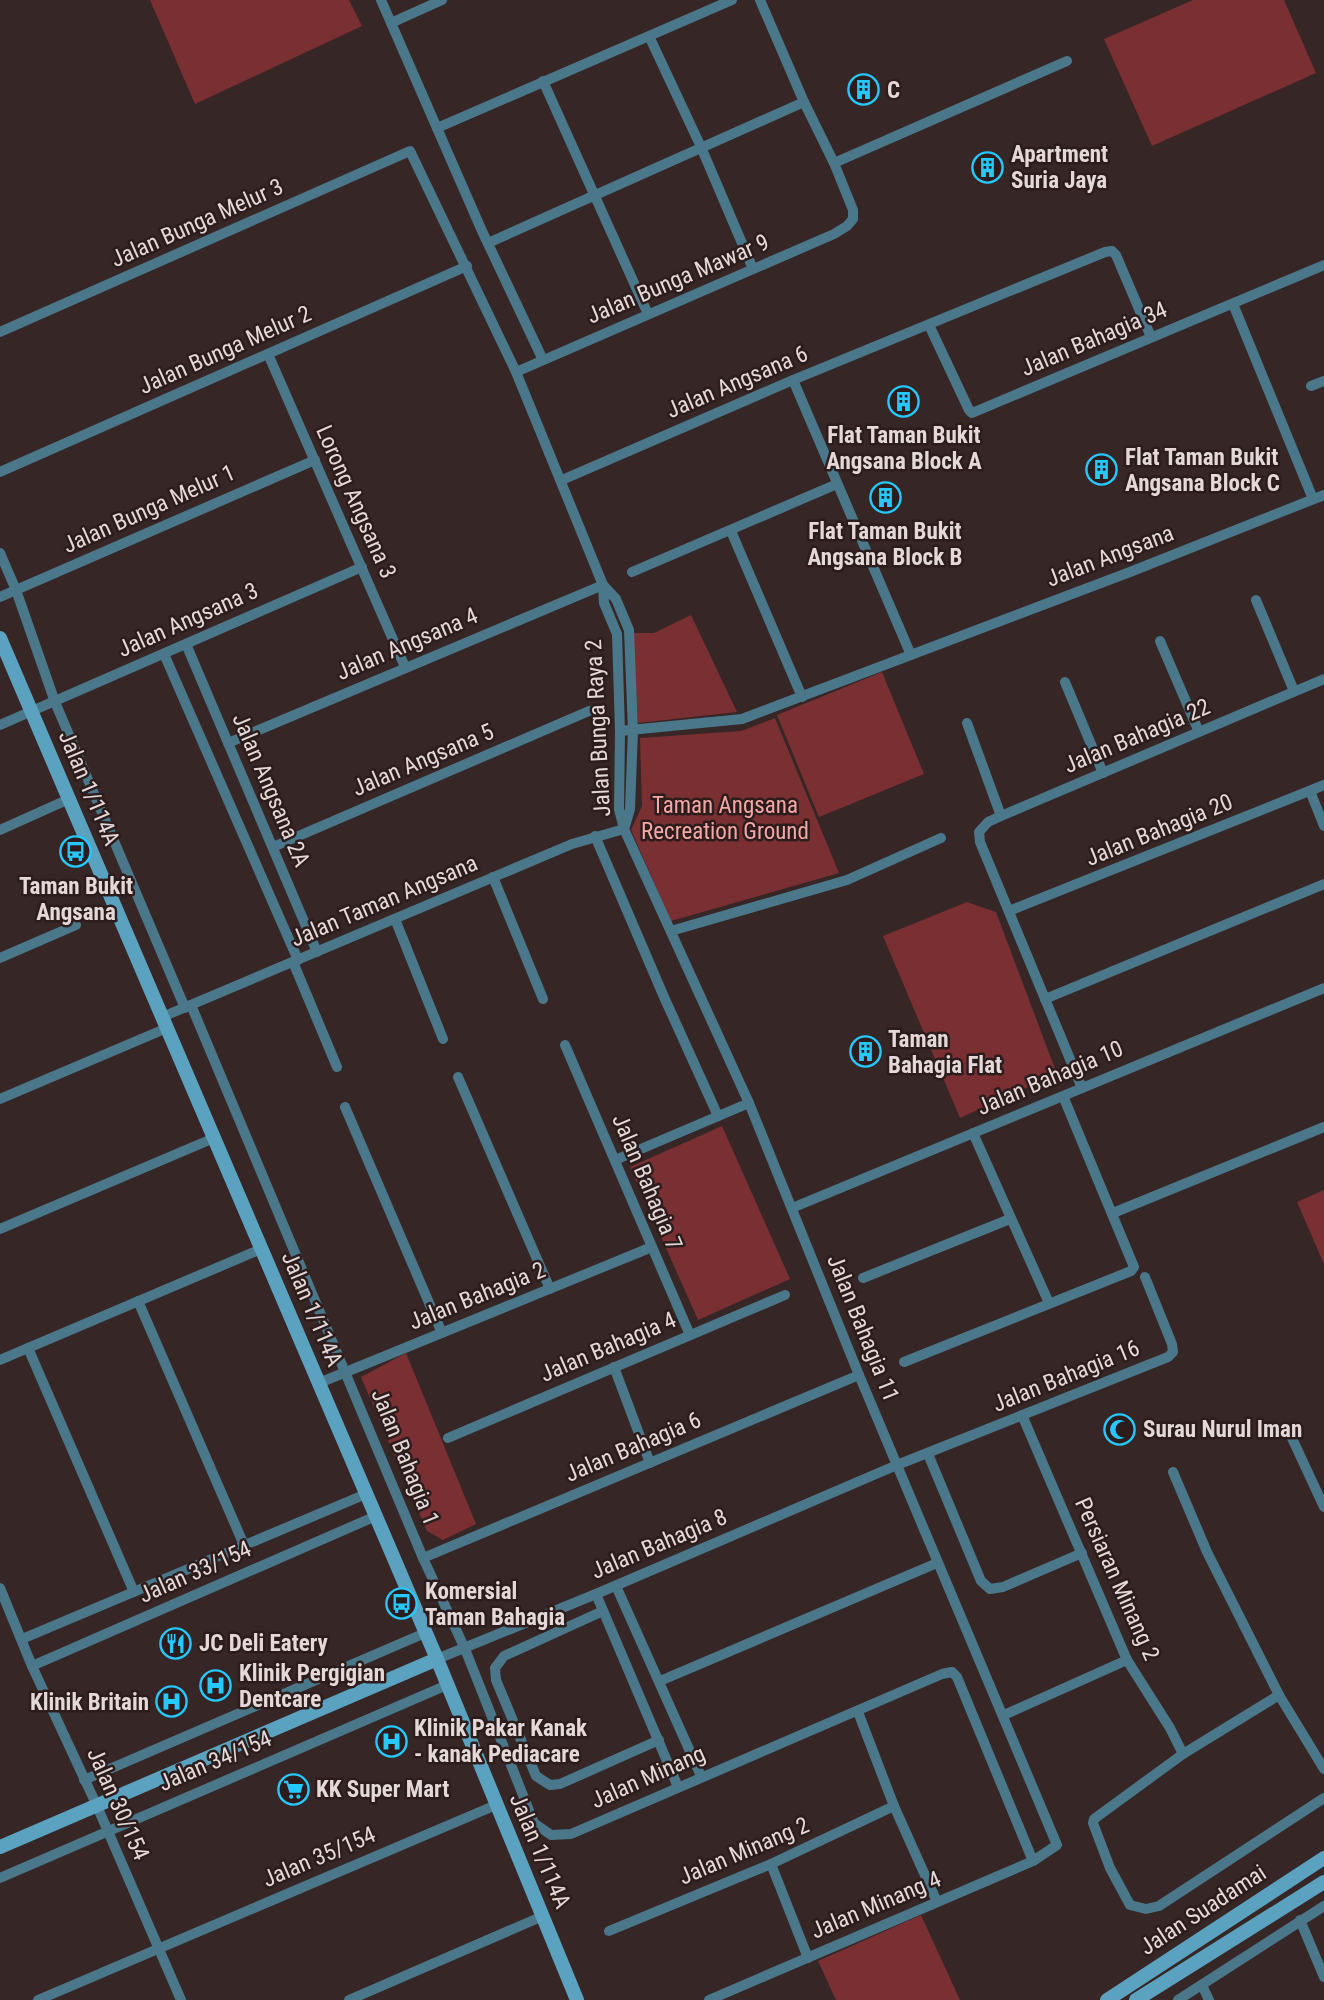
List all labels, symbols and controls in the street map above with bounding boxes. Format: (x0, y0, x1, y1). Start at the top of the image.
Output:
building icon: C (847, 73, 881, 107)
place label: C (887, 77, 900, 104)
place label: Apartment Suria Jaya (1011, 141, 1108, 194)
building icon: Apartment Suria Jaya (971, 150, 1005, 184)
street label: Jalan Bunga Melur 3 (107, 173, 287, 273)
street label: Jalan Bunga Mawar 9 (583, 228, 773, 330)
street label: Jalan Bahagia 34 (1017, 296, 1171, 382)
street label: Jalan Bunga Melur 2 (135, 300, 315, 400)
street label: Jalan Angsana 6 (662, 340, 812, 424)
building icon: Flat Taman Bukit Angsana Block A (887, 384, 921, 418)
street label: Lorong Angsana 3 (310, 421, 402, 583)
place label: Flat Taman Bukit Angsana Block A (826, 422, 982, 475)
place label: Flat Taman Bukit Angsana Block C (1125, 444, 1280, 497)
building icon: Flat Taman Bukit Angsana Block C (1085, 453, 1119, 487)
street label: Jalan Bunga Melur 1 (59, 459, 239, 559)
building icon: Flat Taman Bukit Angsana Block B (868, 480, 902, 514)
place label: Flat Taman Bukit Angsana Block B (808, 518, 962, 571)
street label: Jalan Angsana (1042, 519, 1178, 593)
street label: Jalan Angsana 3 (114, 577, 262, 663)
street label: Jalan Angsana 4 (332, 602, 482, 686)
street label: Jalan Bunga Raya 2 (580, 639, 616, 817)
street label: Jalan Bahagia 22 (1060, 693, 1214, 779)
street label: Jalan Angsana 2A (227, 709, 315, 871)
street label: Jalan Angsana 5 (348, 718, 498, 802)
street label: Jalan 1/114A (53, 727, 125, 849)
street label: Jalan Bahagia 20 (1082, 788, 1236, 872)
park label: Taman Angsana Recreation Ground (641, 792, 809, 845)
bus stop icon: Taman Bukit Angsana (59, 835, 93, 869)
street label: Jalan Taman Angsana (287, 849, 481, 953)
place label: Taman Bukit Angsana (19, 873, 133, 926)
place label: Taman Bahagia Flat (888, 1026, 1002, 1079)
building icon: Taman Bahagia Flat (848, 1035, 882, 1069)
street label: Jalan Bahagia 10 (973, 1035, 1127, 1121)
street label: Jalan Bahagia 7 (606, 1110, 688, 1254)
street label: Jalan 1/114A (276, 1248, 348, 1370)
street label: Jalan Bahagia 11 (821, 1251, 905, 1405)
street label: Jalan Bahagia 2 (405, 1256, 549, 1336)
street label: Jalan Bahagia 4 (536, 1306, 680, 1388)
street label: Jalan Bahagia 16 (989, 1334, 1143, 1418)
street label: Jalan Bahagia 1 (365, 1385, 445, 1529)
street label: Jalan Bahagia 6 (561, 1406, 705, 1488)
mosque icon: Surau Nurul Iman (1103, 1412, 1137, 1446)
place label: Surau Nurul Iman (1143, 1416, 1302, 1443)
street label: Persiaran Minang 2 (1069, 1494, 1165, 1664)
street label: Jalan Bahagia 8 (587, 1503, 731, 1585)
street label: Jalan 33/154 (135, 1535, 255, 1609)
place label: Komersial Taman Bahagia (425, 1578, 565, 1631)
bus stop icon: Komersial Taman Bahagia (385, 1587, 419, 1621)
restaurant icon: JC Deli Eatery (159, 1626, 193, 1660)
place label: JC Deli Eatery (199, 1630, 329, 1657)
place label: Klinik Pergigian Dentcare (239, 1660, 385, 1713)
hospital icon: Klinik Pergigian Dentcare (199, 1669, 233, 1703)
hospital icon: Klinik Britain (155, 1685, 189, 1719)
place label: Klinik Britain (30, 1689, 149, 1716)
place label: Klinik Pakar Kanak - kanak Pediacare (414, 1715, 588, 1768)
hospital icon: Klinik Pakar Kanak - kanak Pediacare (374, 1724, 408, 1758)
street label: Jalan 34/154 (154, 1725, 276, 1797)
street label: Jalan Minang (587, 1740, 709, 1814)
street label: Jalan 30/154 (81, 1744, 155, 1864)
supermarket icon: KK Super Mart (276, 1772, 310, 1806)
place label: KK Super Mart (316, 1776, 449, 1803)
street label: Jalan 1/114A (504, 1790, 576, 1912)
street label: Jalan Minang 2 (675, 1811, 813, 1891)
street label: Jalan 35/154 (258, 1821, 380, 1893)
street label: Jalan Suadamai (1135, 1859, 1271, 1961)
street label: Jalan Minang 4 (807, 1865, 945, 1945)

